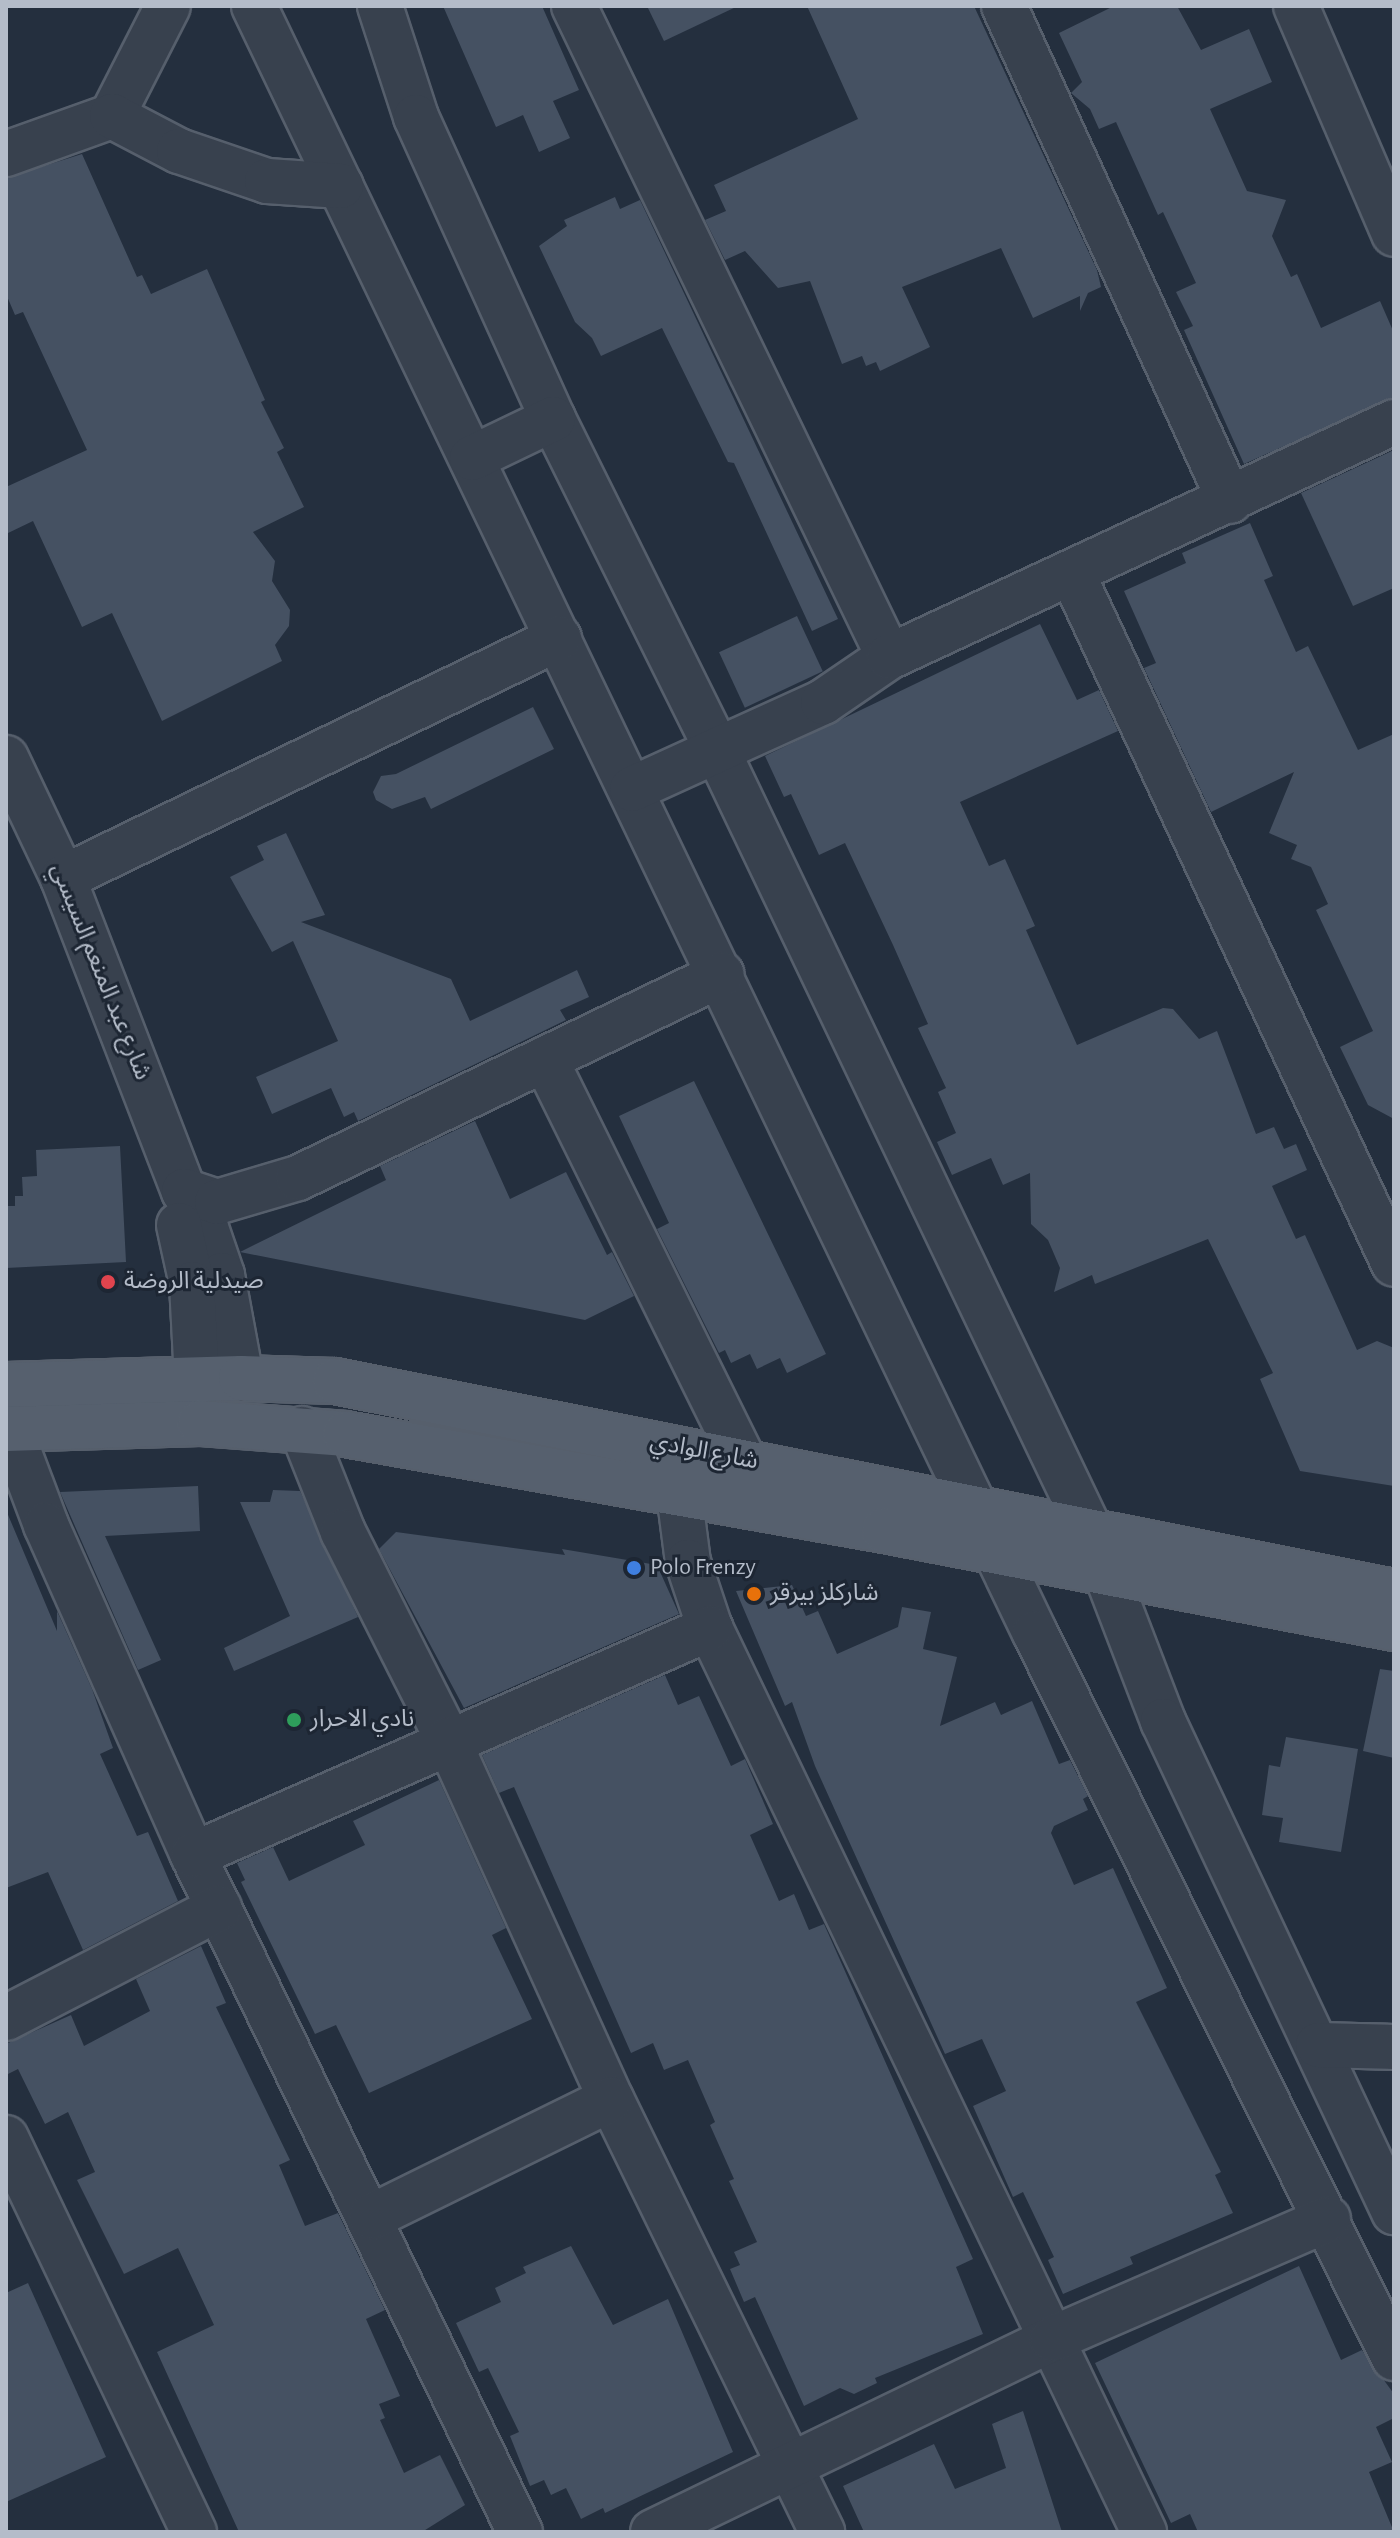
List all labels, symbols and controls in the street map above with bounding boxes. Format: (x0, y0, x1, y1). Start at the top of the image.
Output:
street label: شارع عبد المنعم السيسي (43, 859, 157, 1085)
place label: صيدلية الروضة (124, 1268, 264, 1296)
marker: صيدلية الروضة (99, 1273, 117, 1291)
street label: شارع الوادي (648, 1427, 760, 1477)
place label: Polo Frenzy (650, 1554, 756, 1582)
marker: Polo Frenzy (625, 1559, 643, 1577)
place label: شاركلز بيرقر (770, 1580, 879, 1608)
marker: شاركلز بيرقر (745, 1585, 763, 1603)
place label: نادي الاحرار (310, 1706, 414, 1734)
marker: نادي الاحرار (285, 1711, 303, 1729)

